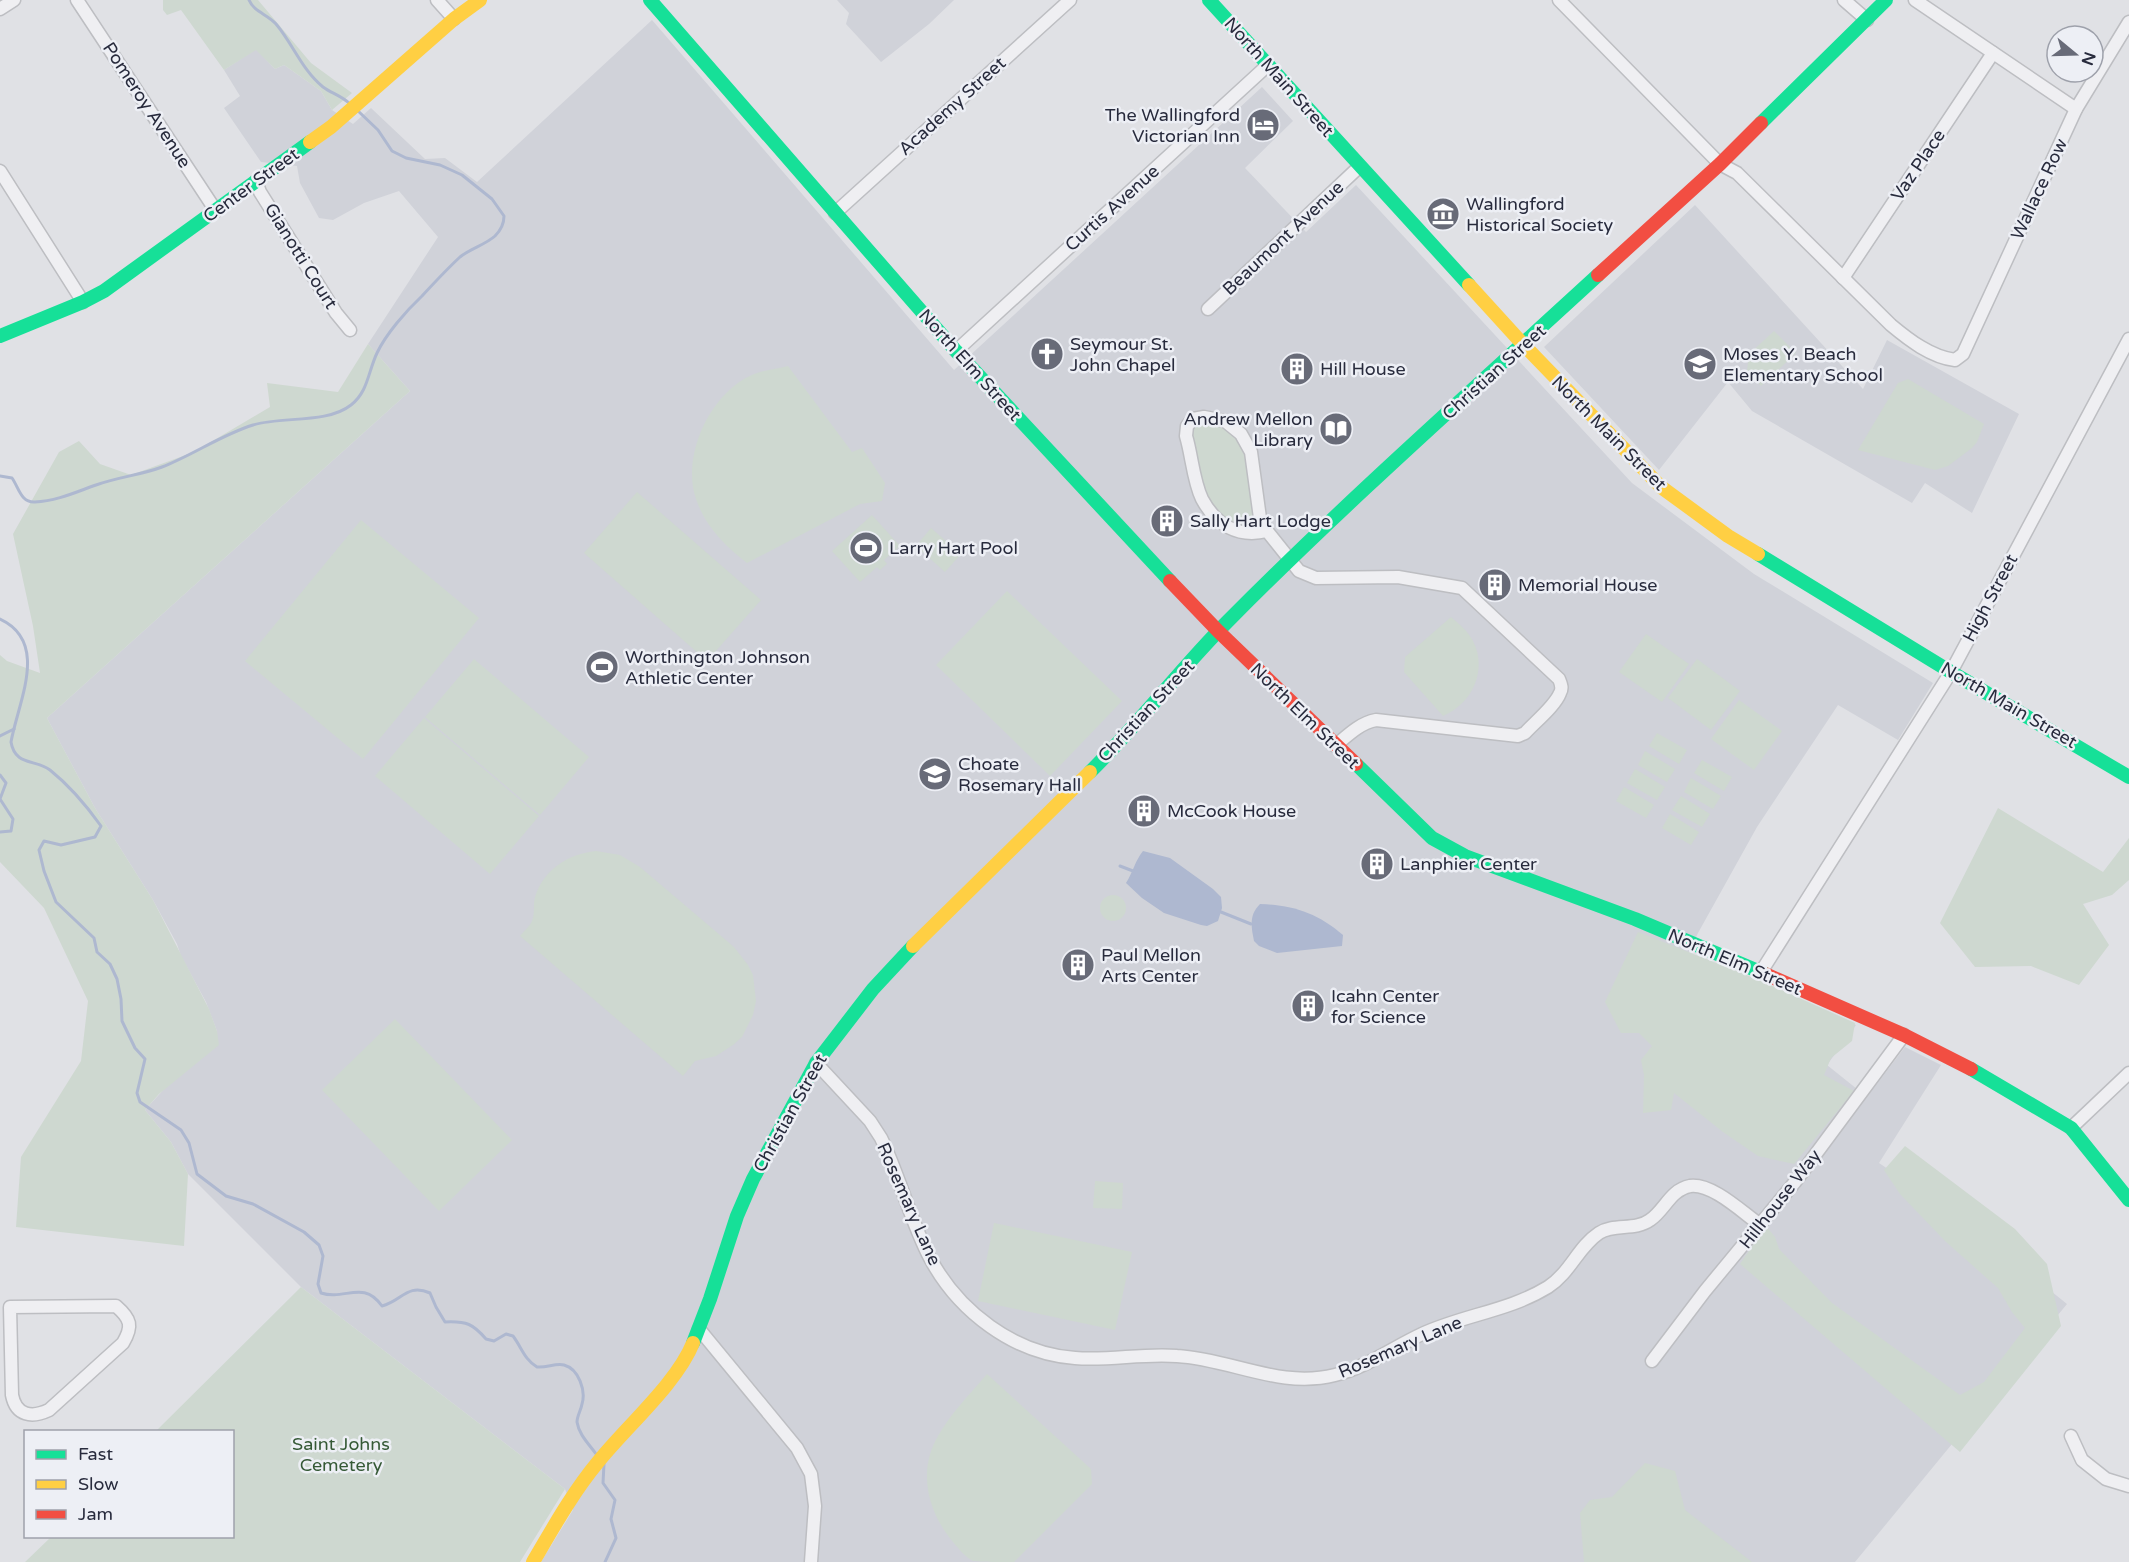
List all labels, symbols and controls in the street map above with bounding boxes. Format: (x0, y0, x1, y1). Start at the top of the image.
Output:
street label: North Main Street (1219, 13, 1339, 142)
north arrow (2045, 24, 2105, 84)
street label: Pomeroy Avenue (98, 38, 196, 172)
text: N (2077, 49, 2100, 68)
street label: Academy Street (894, 52, 1010, 160)
place label: The Wallingford Victorian Inn (1105, 104, 1240, 147)
hotel icon: The Wallingford Victorian Inn (1245, 107, 1281, 143)
street label: Vaz Place (1886, 125, 1950, 205)
street label: Wallace Row (2006, 135, 2072, 243)
street label: Center Street (199, 143, 303, 227)
street label: Curtis Avenue (1060, 160, 1164, 256)
street label: Beaumont Avenue (1218, 176, 1348, 300)
place label: Wallingford Historical Society (1466, 193, 1613, 236)
museum icon: Wallingford Historical Society (1425, 196, 1461, 232)
street label: Gianotti Court (260, 199, 342, 313)
street label: North Elm Street (914, 304, 1026, 426)
street label: Christian Street (1438, 320, 1550, 424)
place label: Seymour St. John Chapel (1070, 333, 1176, 376)
church icon: Seymour St. John Chapel (1029, 336, 1065, 372)
place label: Moses Y. Beach Elementary School (1723, 343, 1883, 386)
school or university icon: Moses Y. Beach Elementary School (1682, 346, 1718, 382)
building icon: Hill House (1279, 351, 1315, 387)
place label: Hill House (1320, 358, 1406, 380)
street label: North Main Street (1547, 371, 1671, 495)
place label: Andrew Mellon Library (1184, 408, 1313, 451)
library icon: Andrew Mellon Library (1318, 411, 1354, 447)
building icon: Sally Hart Lodge (1149, 503, 1185, 539)
place label: Sally Hart Lodge (1190, 510, 1331, 532)
sports icon: Larry Hart Pool (848, 530, 884, 566)
place label: Larry Hart Pool (889, 537, 1018, 559)
street label: High Street (1958, 550, 2022, 646)
building icon: Memorial House (1477, 567, 1513, 603)
place label: Memorial House (1518, 574, 1658, 596)
place label: Worthington Johnson Athletic Center (625, 646, 810, 689)
sports icon: Worthington Johnson Athletic Center (584, 649, 620, 685)
street label: Christian Street (1093, 655, 1199, 767)
street label: North Main Street (1937, 657, 2081, 753)
street label: North Elm Street (1246, 658, 1364, 774)
place label: Choate Rosemary Hall (958, 753, 1081, 796)
school or university icon: Choate Rosemary Hall (917, 756, 953, 792)
building icon: McCook House (1126, 793, 1162, 829)
place label: McCook House (1167, 800, 1296, 822)
building icon: Lanphier Center (1359, 846, 1395, 882)
place label: Lanphier Center (1400, 853, 1537, 875)
street label: North Elm Street (1665, 924, 1805, 1000)
place label: Paul Mellon Arts Center (1101, 944, 1201, 987)
building icon: Paul Mellon Arts Center (1060, 947, 1096, 983)
place label: Icahn Center for Science (1331, 985, 1439, 1028)
building icon: Icahn Center for Science (1290, 988, 1326, 1024)
street label: Christian Street (748, 1050, 832, 1176)
street label: Rosemary Lane (872, 1139, 946, 1269)
street label: Hillhouse Way (1734, 1145, 1826, 1253)
street label: Rosemary Lane (1335, 1311, 1465, 1383)
legend (24, 1430, 234, 1538)
park label: Saint Johns Cemetery (292, 1433, 390, 1476)
text: Fast (78, 1443, 113, 1465)
text: Slow (78, 1473, 119, 1495)
text: Jam (78, 1503, 113, 1525)

